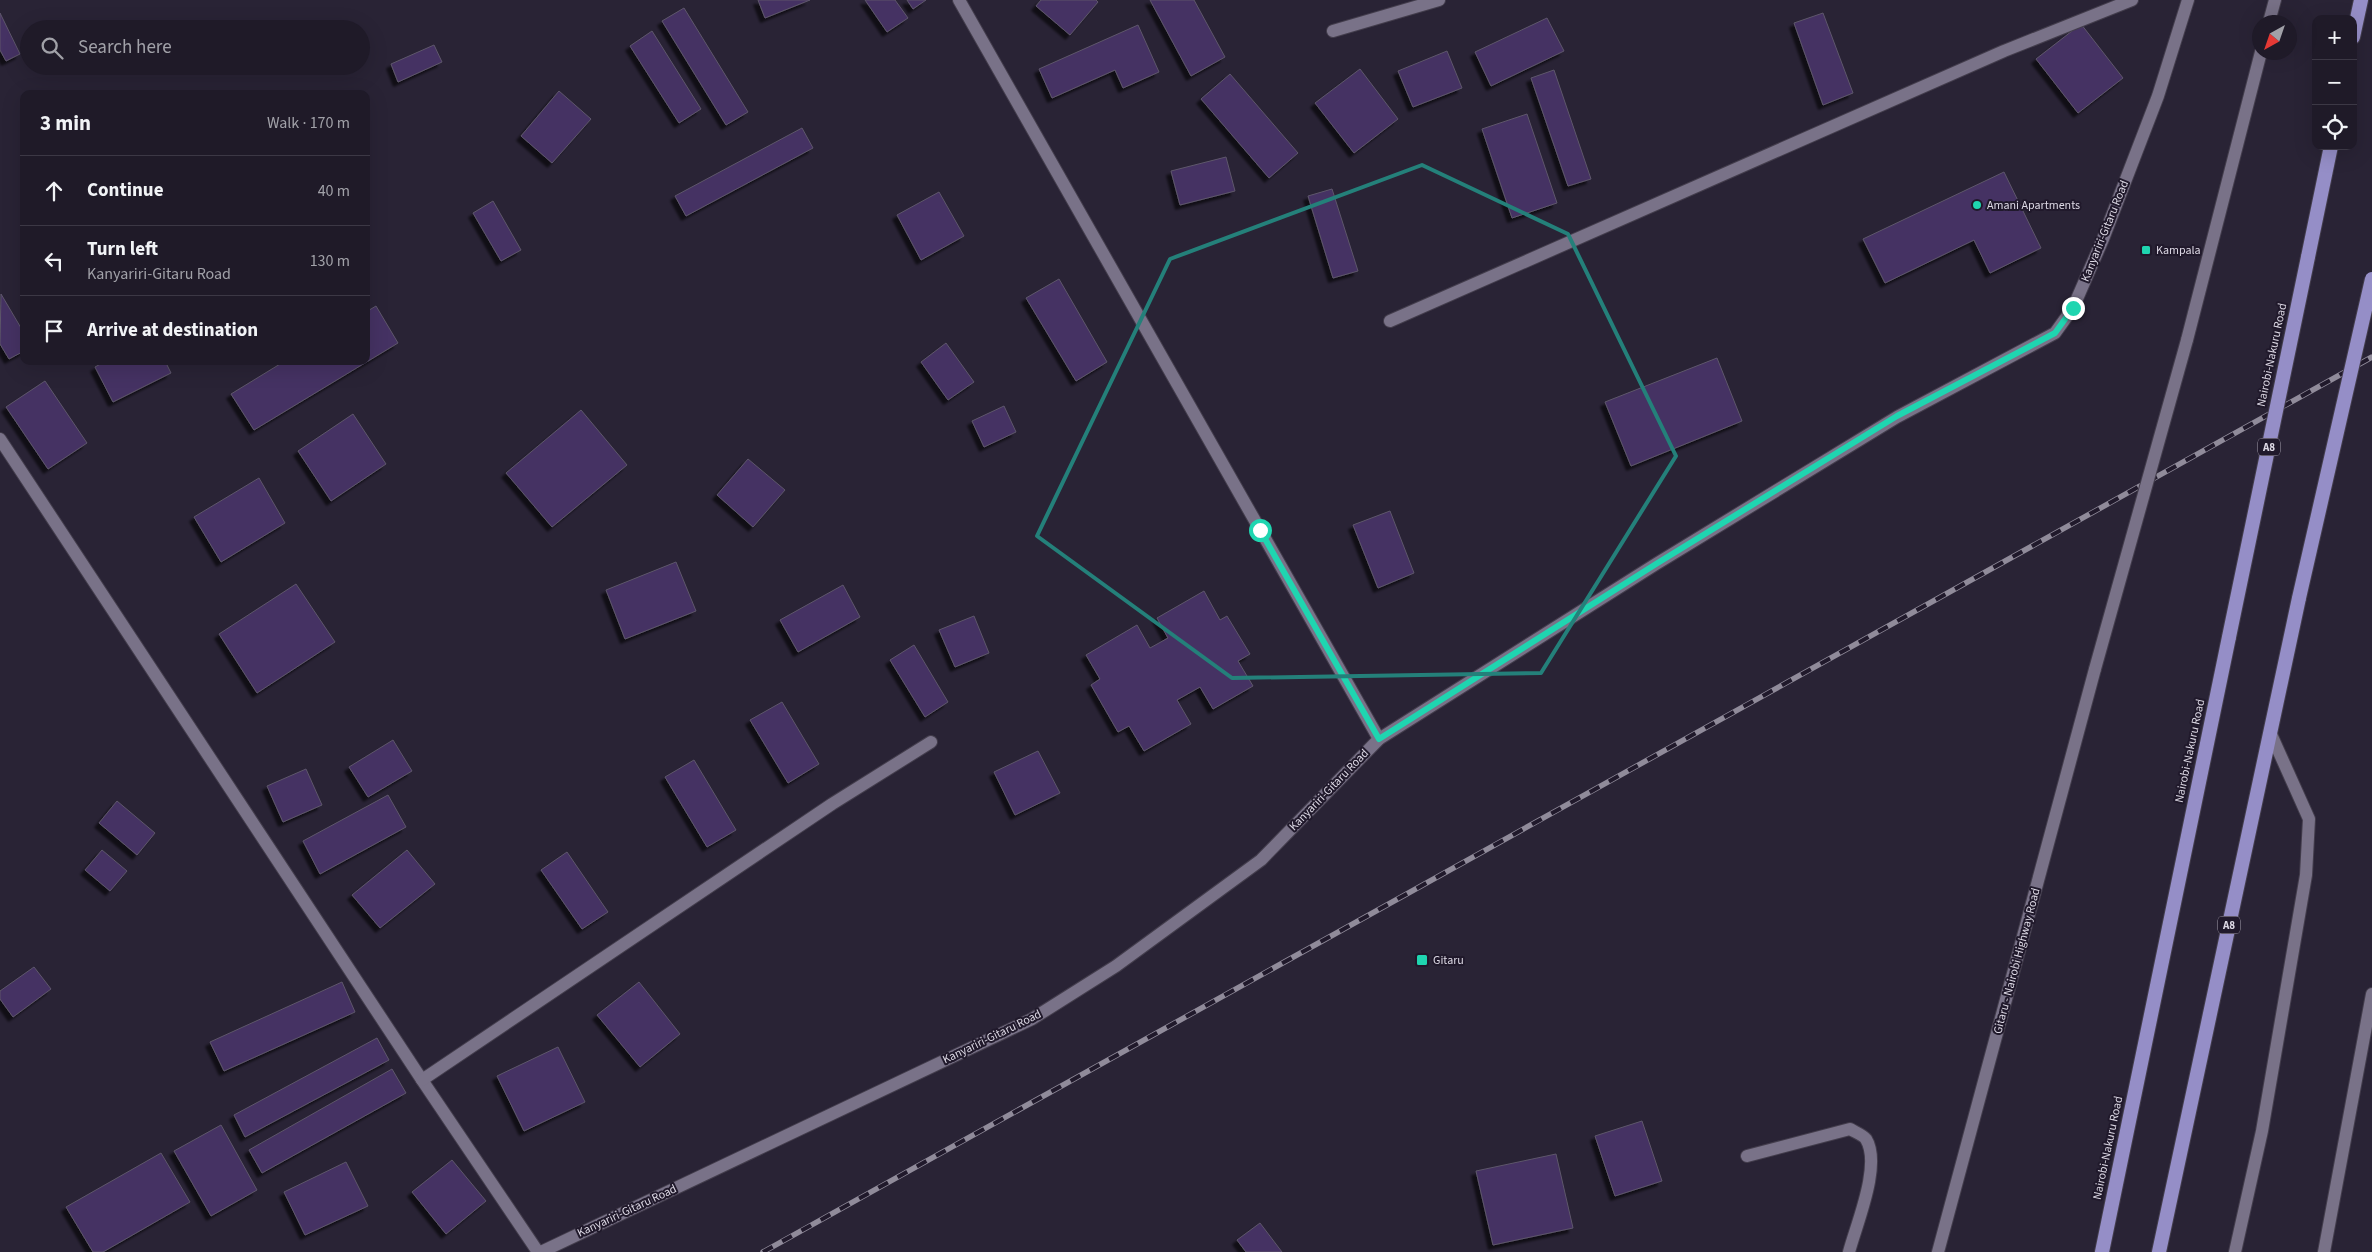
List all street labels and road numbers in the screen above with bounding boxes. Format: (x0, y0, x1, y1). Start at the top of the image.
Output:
street label: Kanyariri-Gitaru Road (2077, 178, 2133, 284)
street label: Nairobi-Nakuru Road (2253, 302, 2291, 408)
road number: A8 (2258, 438, 2280, 456)
street label: Nairobi-Nakuru Road (2171, 698, 2209, 804)
street label: Kanyariri-Gitaru Road (1285, 745, 1373, 835)
street label: Gitaru - Nairobi Highway Road (1989, 886, 2045, 1036)
road number: A8 (2218, 916, 2240, 934)
street label: Kanyariri-Gitaru Road (940, 1006, 1044, 1068)
street label: Nairobi-Nakuru Road (2089, 1095, 2127, 1201)
street label: Kanyariri-Gitaru Road (574, 1180, 680, 1242)

